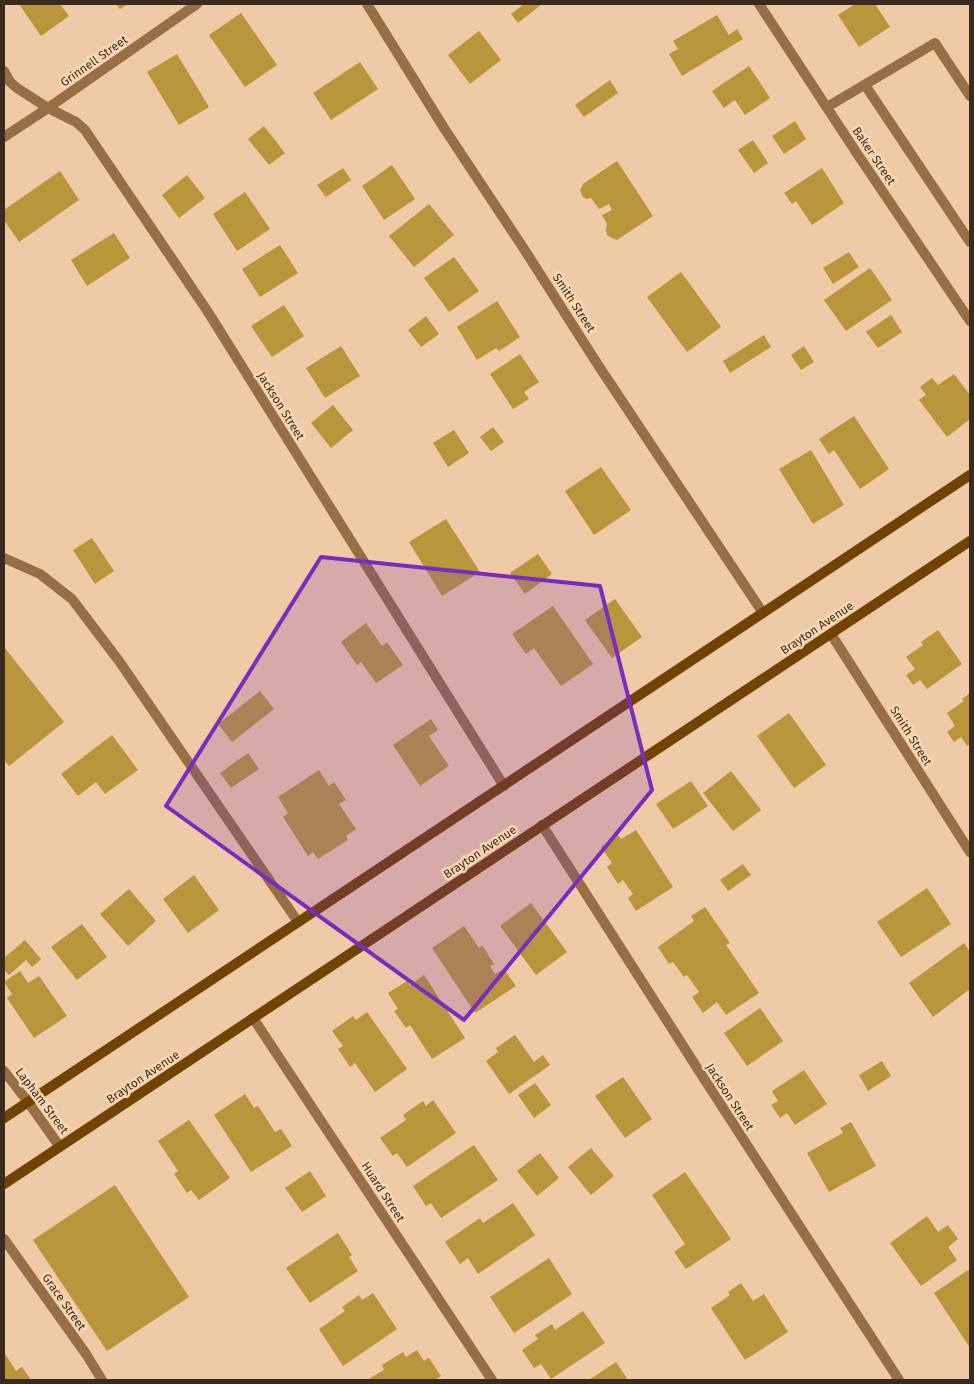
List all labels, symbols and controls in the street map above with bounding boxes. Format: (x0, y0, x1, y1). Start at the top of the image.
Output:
street label: Grinnell Street (58, 32, 131, 89)
street label: Baker Street (850, 124, 899, 188)
street label: Smith Street (550, 271, 599, 336)
street label: Jackson Street (255, 369, 308, 443)
street label: Brayton Avenue (778, 598, 856, 658)
street label: Smith Street (887, 704, 935, 769)
street label: Brayton Avenue (441, 822, 519, 882)
street label: Brayton Avenue (104, 1047, 182, 1107)
street label: Jackson Street (703, 1061, 757, 1134)
street label: Lapham Street (13, 1065, 72, 1137)
street label: Huard Street (358, 1159, 408, 1225)
street label: Grace Street (39, 1271, 89, 1334)

